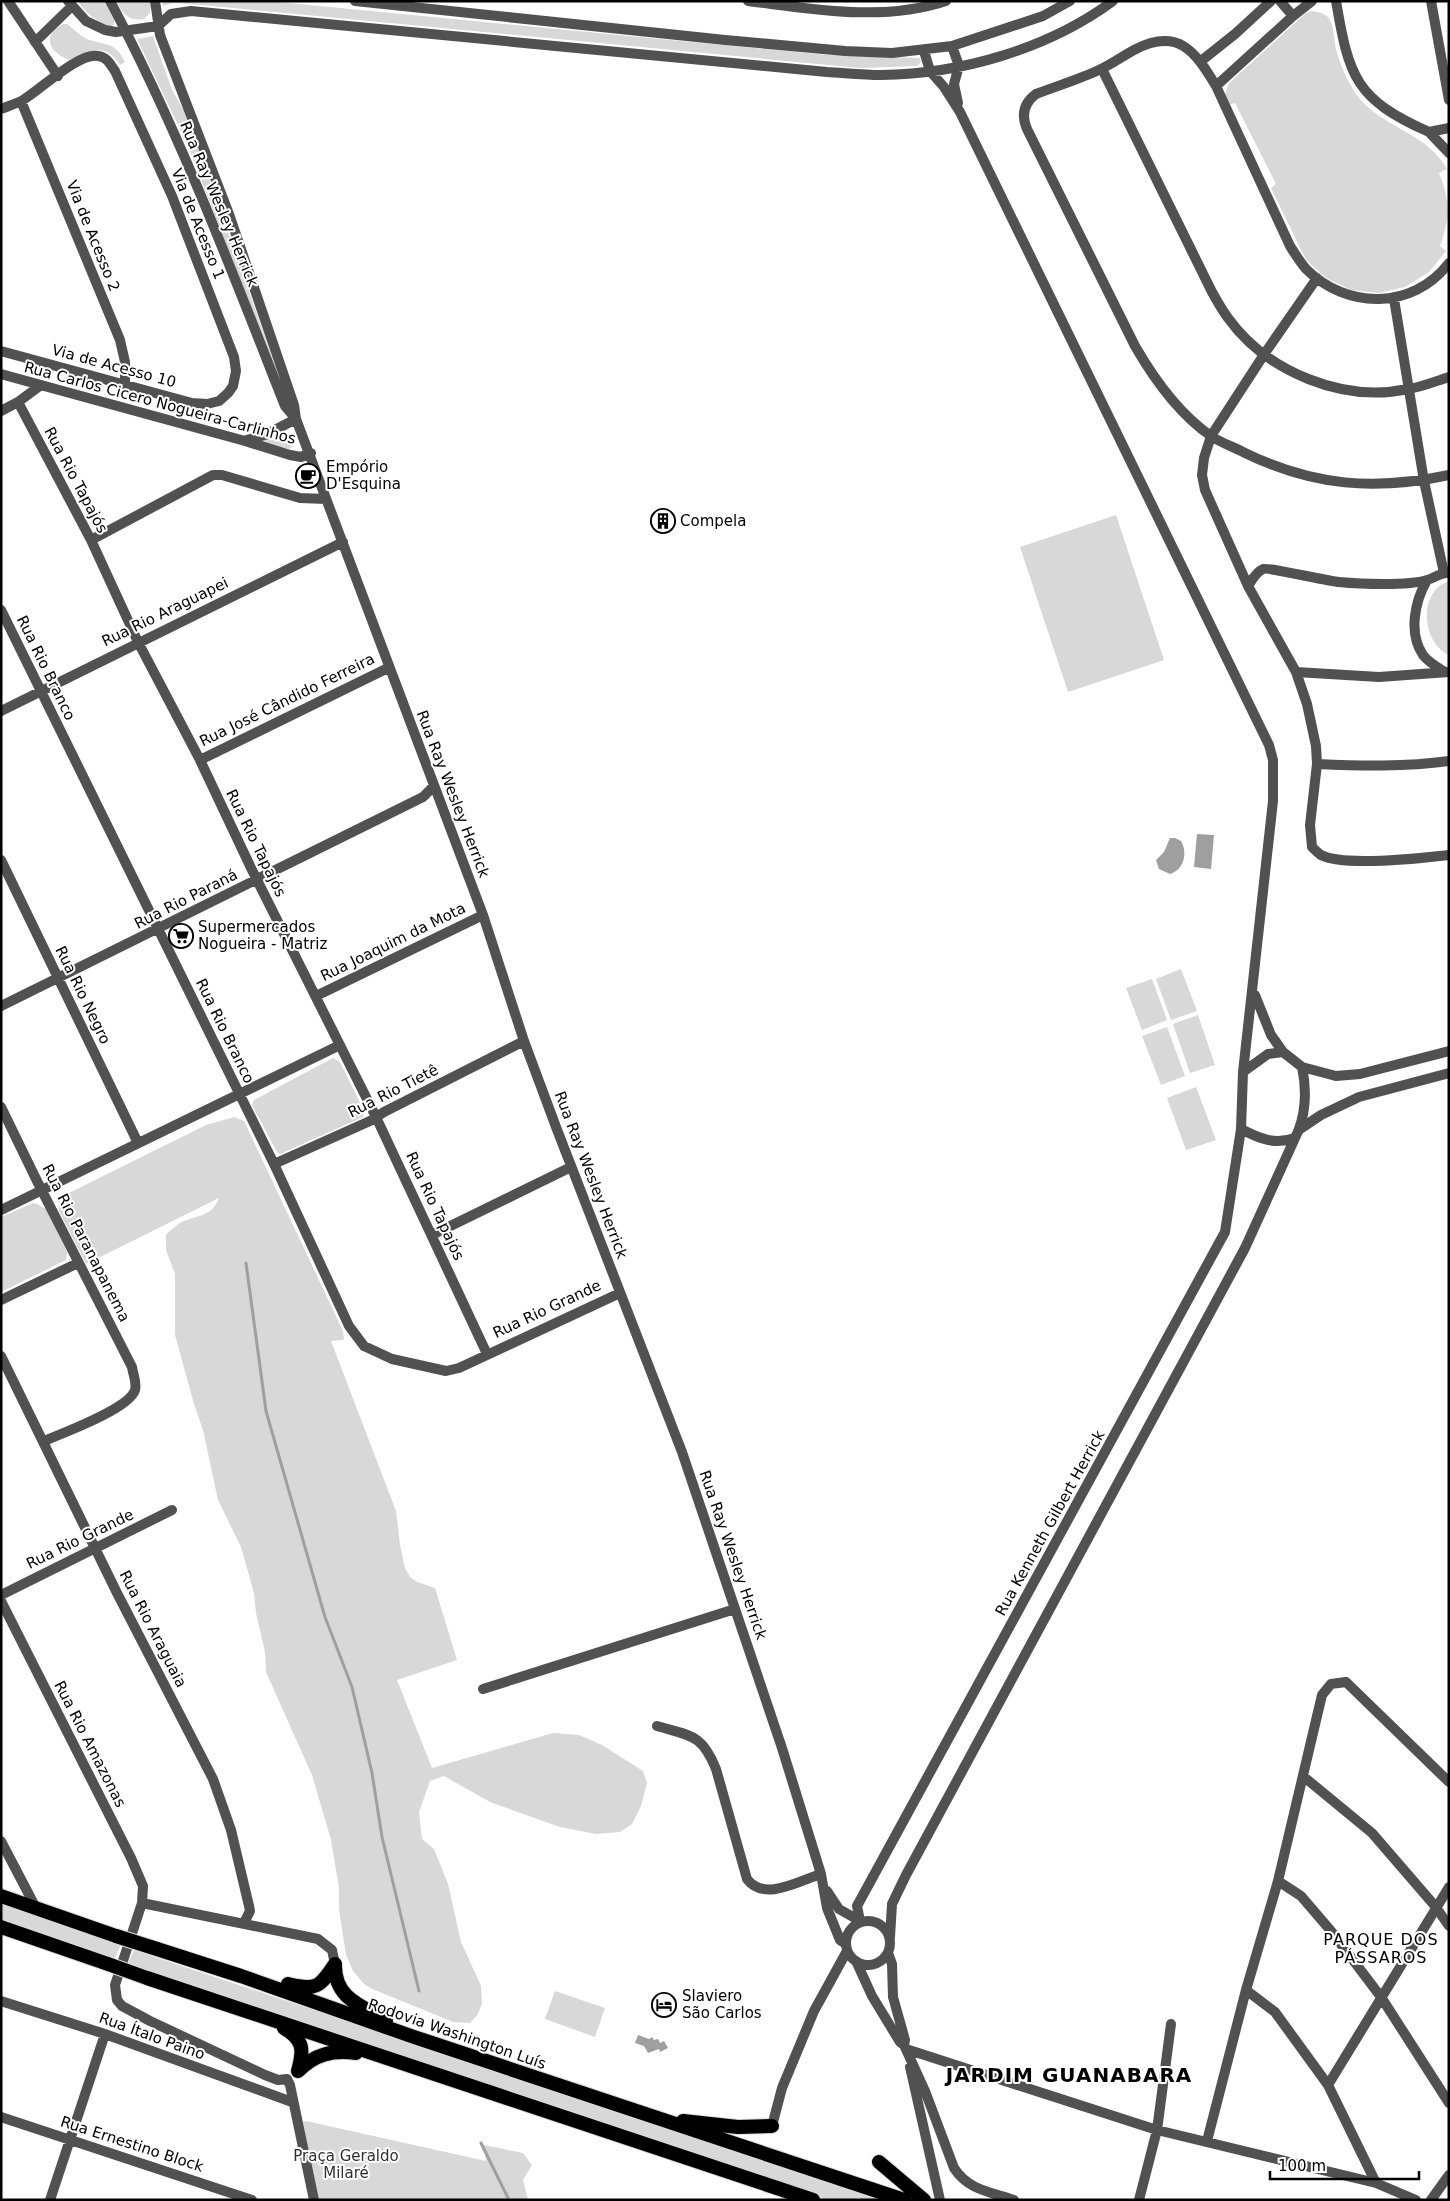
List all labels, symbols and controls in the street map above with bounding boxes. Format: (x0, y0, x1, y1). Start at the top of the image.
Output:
street label: Rua Ray Wesley Herrick (176, 119, 262, 290)
street label: Via de Acesso 1 (168, 166, 228, 282)
street label: Via de Acesso 2 (63, 178, 123, 294)
street label: Via de Acesso 10 (50, 341, 178, 391)
street label: Rua Carlos Cicero Nogueira-Carlinhos (22, 358, 298, 448)
street label: Rua Rio Tapajós (40, 424, 112, 536)
place label: Empório D'Esquina (326, 458, 401, 493)
cafe icon: Empório D'Esquina (295, 463, 321, 489)
building icon: Compela (650, 508, 676, 534)
place label: Compela (680, 512, 746, 530)
street label: Rua Rio Araguapei (99, 574, 231, 650)
street label: Rua Rio Branco (13, 613, 79, 723)
street label: Rua José Cândido Ferreira (197, 650, 377, 750)
street label: Rua Ray Wesley Herrick (413, 708, 493, 881)
street label: Rua Rio Tapajós (222, 786, 290, 900)
street label: Rua Rio Paraná (131, 865, 241, 933)
street label: Rua Joaquim da Mota (317, 899, 469, 985)
place label: Supermercados Nogueira - Matriz (198, 918, 327, 953)
supermarket icon: Supermercados Nogueira - Matriz (168, 923, 194, 949)
street label: Rua Rio Negro (52, 943, 114, 1047)
street label: Rua Rio Branco (192, 976, 258, 1086)
street label: Rua Rio Tietê (345, 1061, 441, 1121)
street label: Rua Ray Wesley Herrick (551, 1089, 631, 1262)
street label: Rua Rio Tapajós (402, 1149, 468, 1263)
street label: Rua Rio Paranapanema (38, 1161, 134, 1325)
street label: Rua Rio Grande (490, 1276, 604, 1342)
street label: Rua Kenneth Gilbert Herrick (991, 1427, 1109, 1619)
street label: Rua Ray Wesley Herrick (696, 1468, 771, 1642)
street label: Rua Rio Grande (23, 1505, 137, 1573)
street label: Rua Rio Araguaia (116, 1567, 190, 1691)
street label: Rua Rio Amazonas (50, 1678, 130, 1810)
district label: PARQUE DOS PÁSSAROS (1323, 1930, 1439, 1967)
place label: Slaviero São Carlos (682, 1987, 762, 2022)
hotel icon: Slaviero São Carlos (651, 1992, 677, 2018)
street label: Rodovia Washington Luís (366, 1995, 549, 2073)
street label: Rua Ítalo Paino (97, 2008, 208, 2063)
district label: JARDIM GUANABARA (944, 2063, 1192, 2087)
street label: Rua Ernestino Block (58, 2112, 206, 2176)
park label: Praça Geraldo Milaré (293, 2147, 399, 2182)
scale bar (1270, 2148, 1419, 2180)
text: 100 m (1278, 2157, 1326, 2175)

